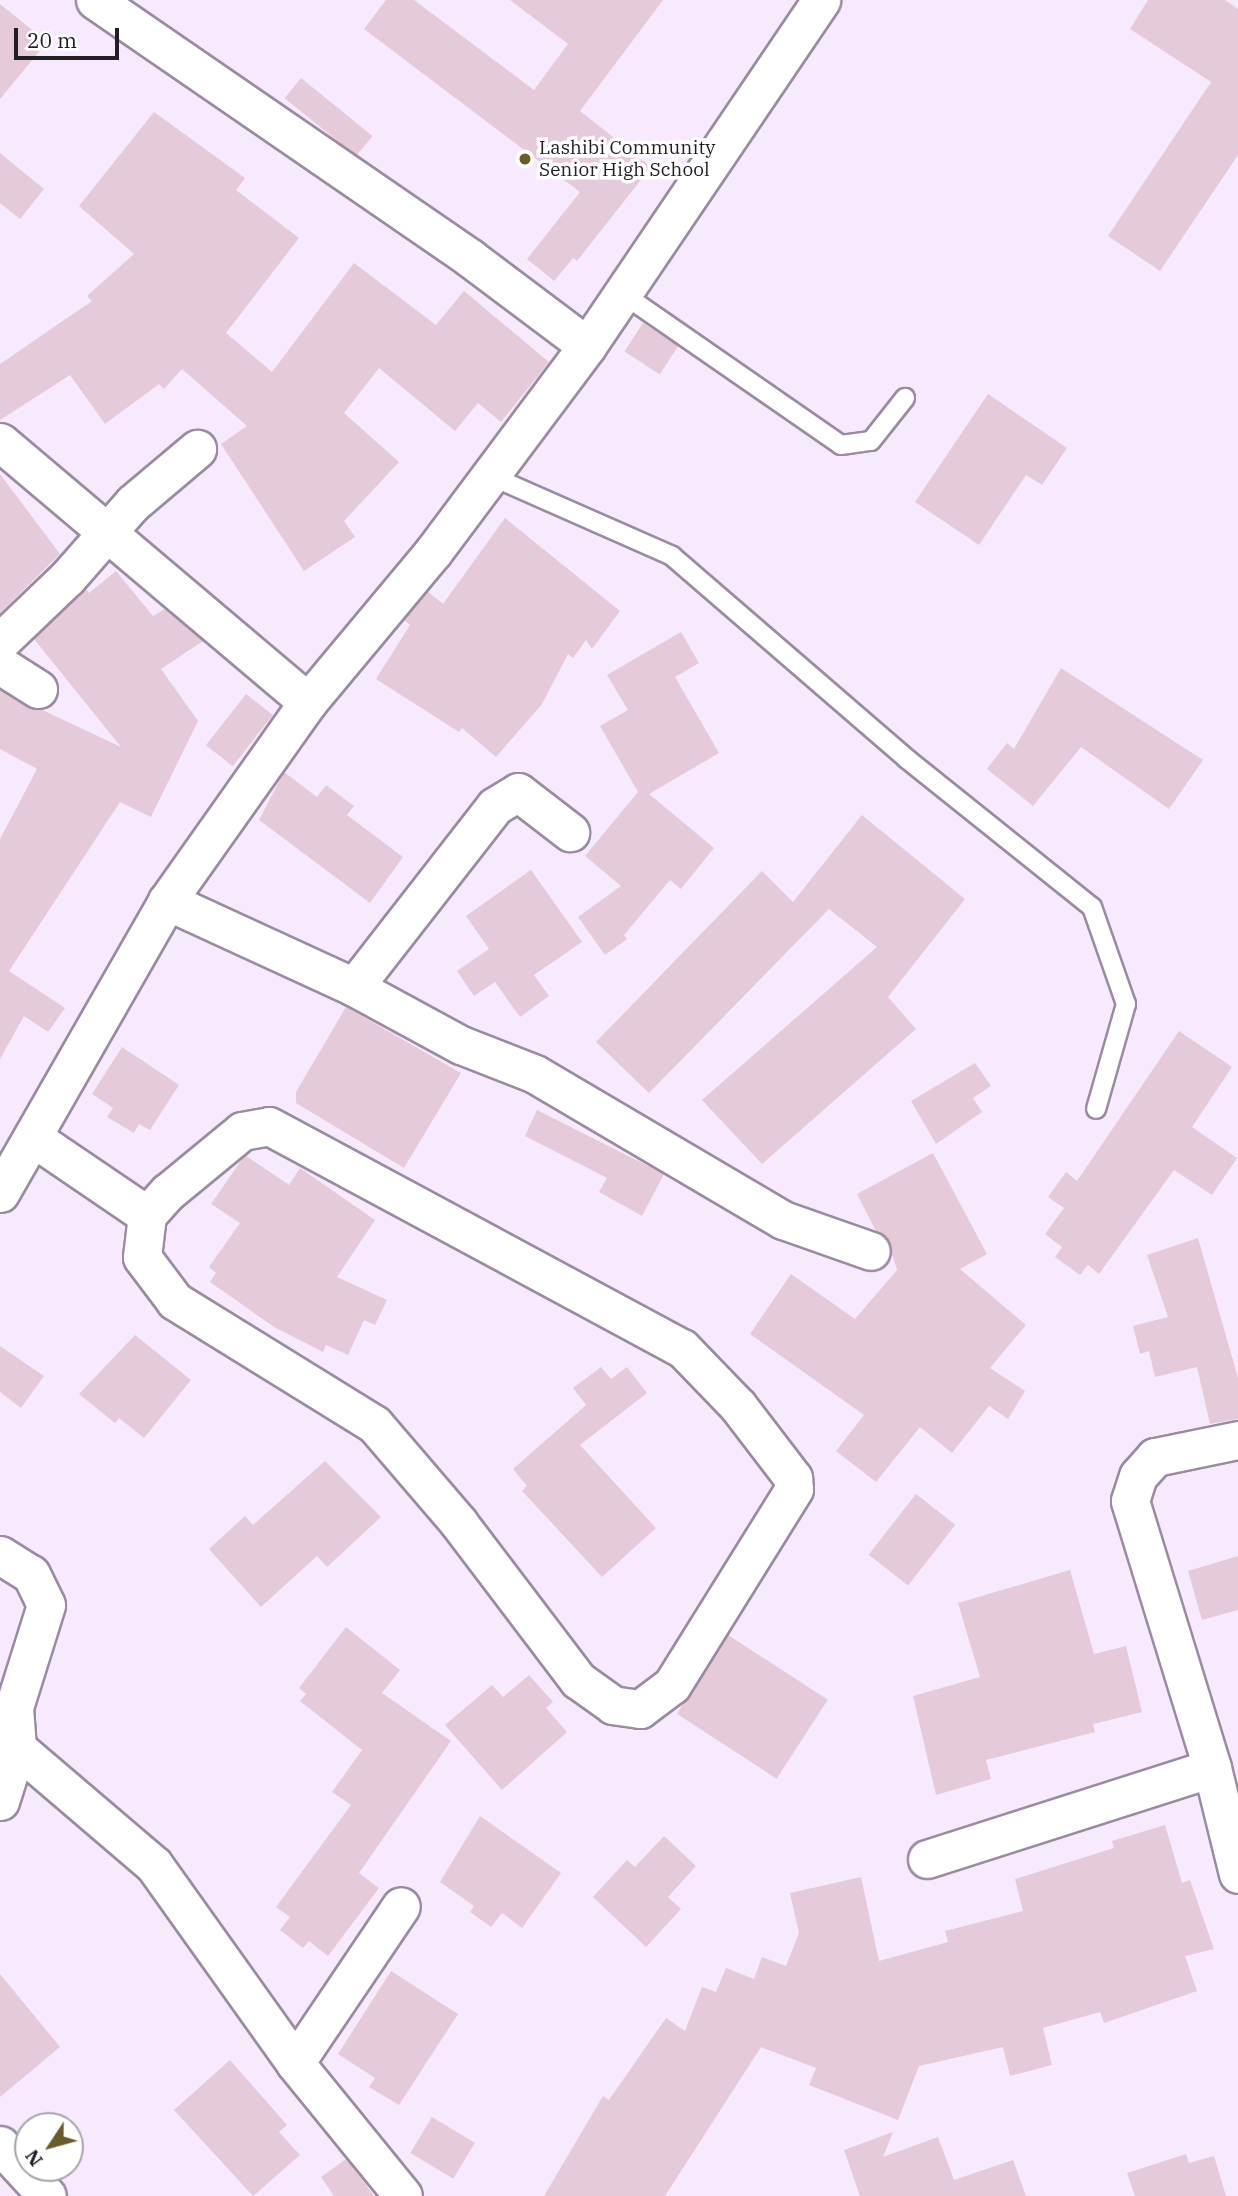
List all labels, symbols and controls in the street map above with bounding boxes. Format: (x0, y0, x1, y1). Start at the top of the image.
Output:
scale bar (18, 14, 122, 58)
text: 20 m (27, 26, 77, 54)
place label: Lashibi Community Senior High School (539, 137, 715, 181)
marker: Lashibi Community Senior High School (517, 151, 533, 167)
north arrow (14, 2112, 84, 2182)
text: N (20, 2145, 48, 2171)

